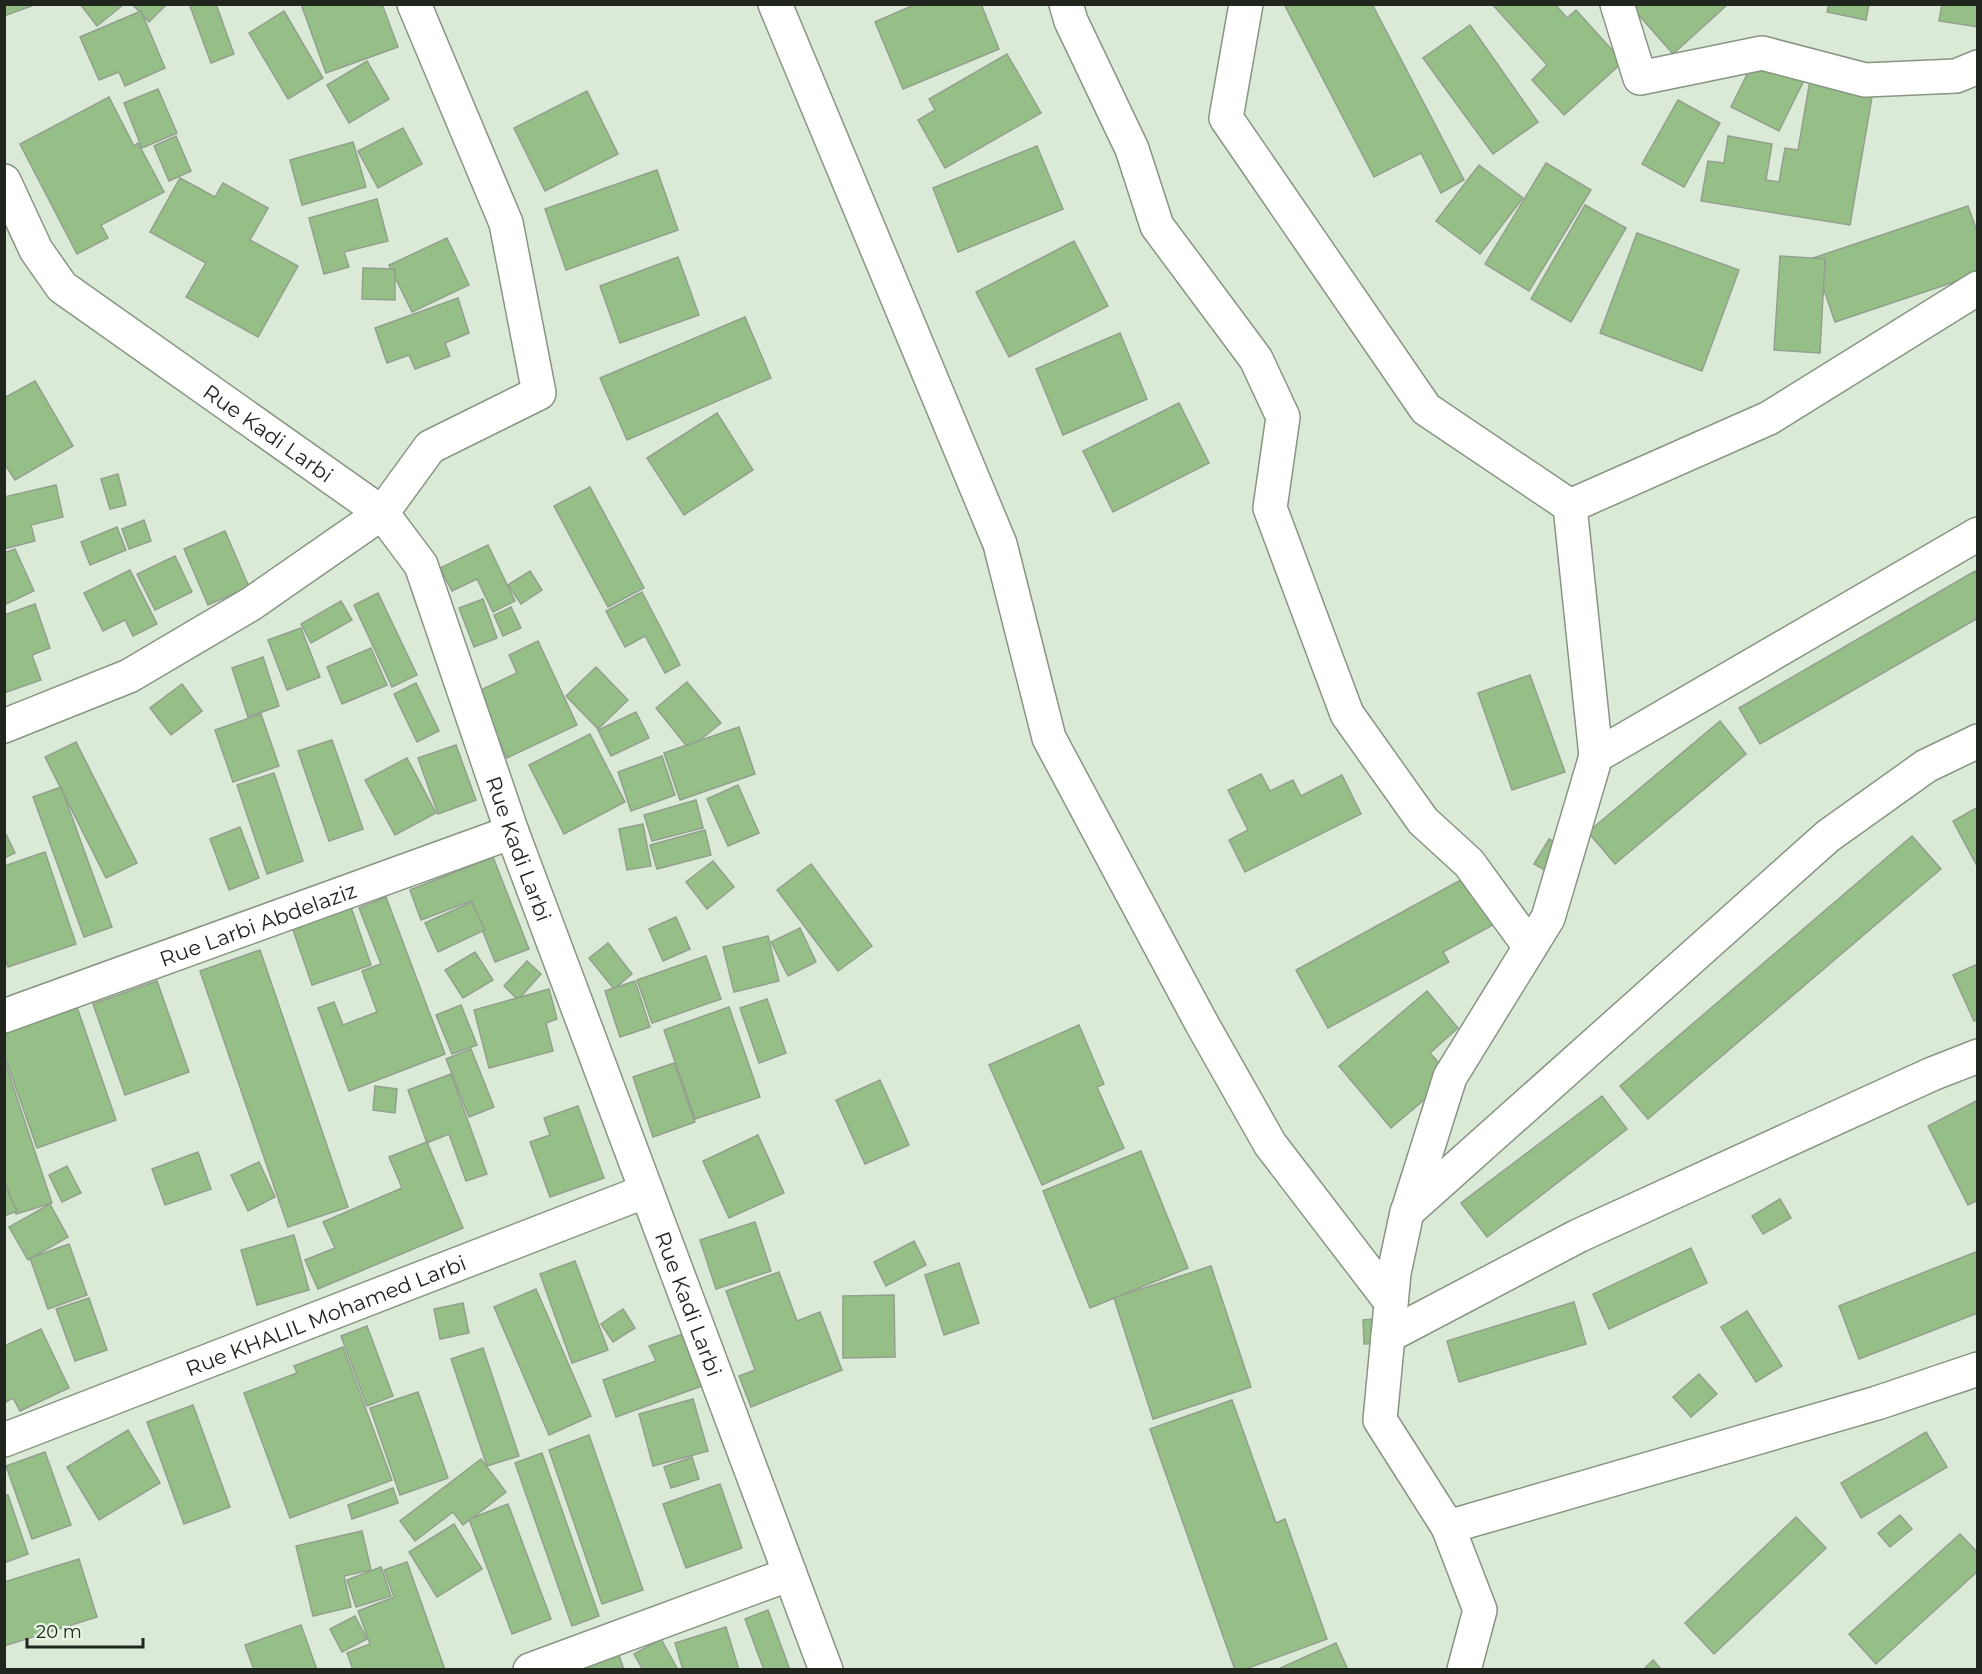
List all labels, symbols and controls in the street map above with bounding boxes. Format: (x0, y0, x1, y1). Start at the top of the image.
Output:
street label: Rue Kadi Larbi (199, 378, 338, 487)
street label: Rue Kadi Larbi (481, 773, 557, 925)
street label: Rue Larbi Abdelaziz (156, 877, 360, 971)
street label: Rue Kadi Larbi (650, 1228, 727, 1380)
street label: Rue KHALIL Mohamed Larbi (182, 1250, 469, 1381)
scale bar (27, 1611, 142, 1649)
text: 20 m (36, 1621, 82, 1643)

